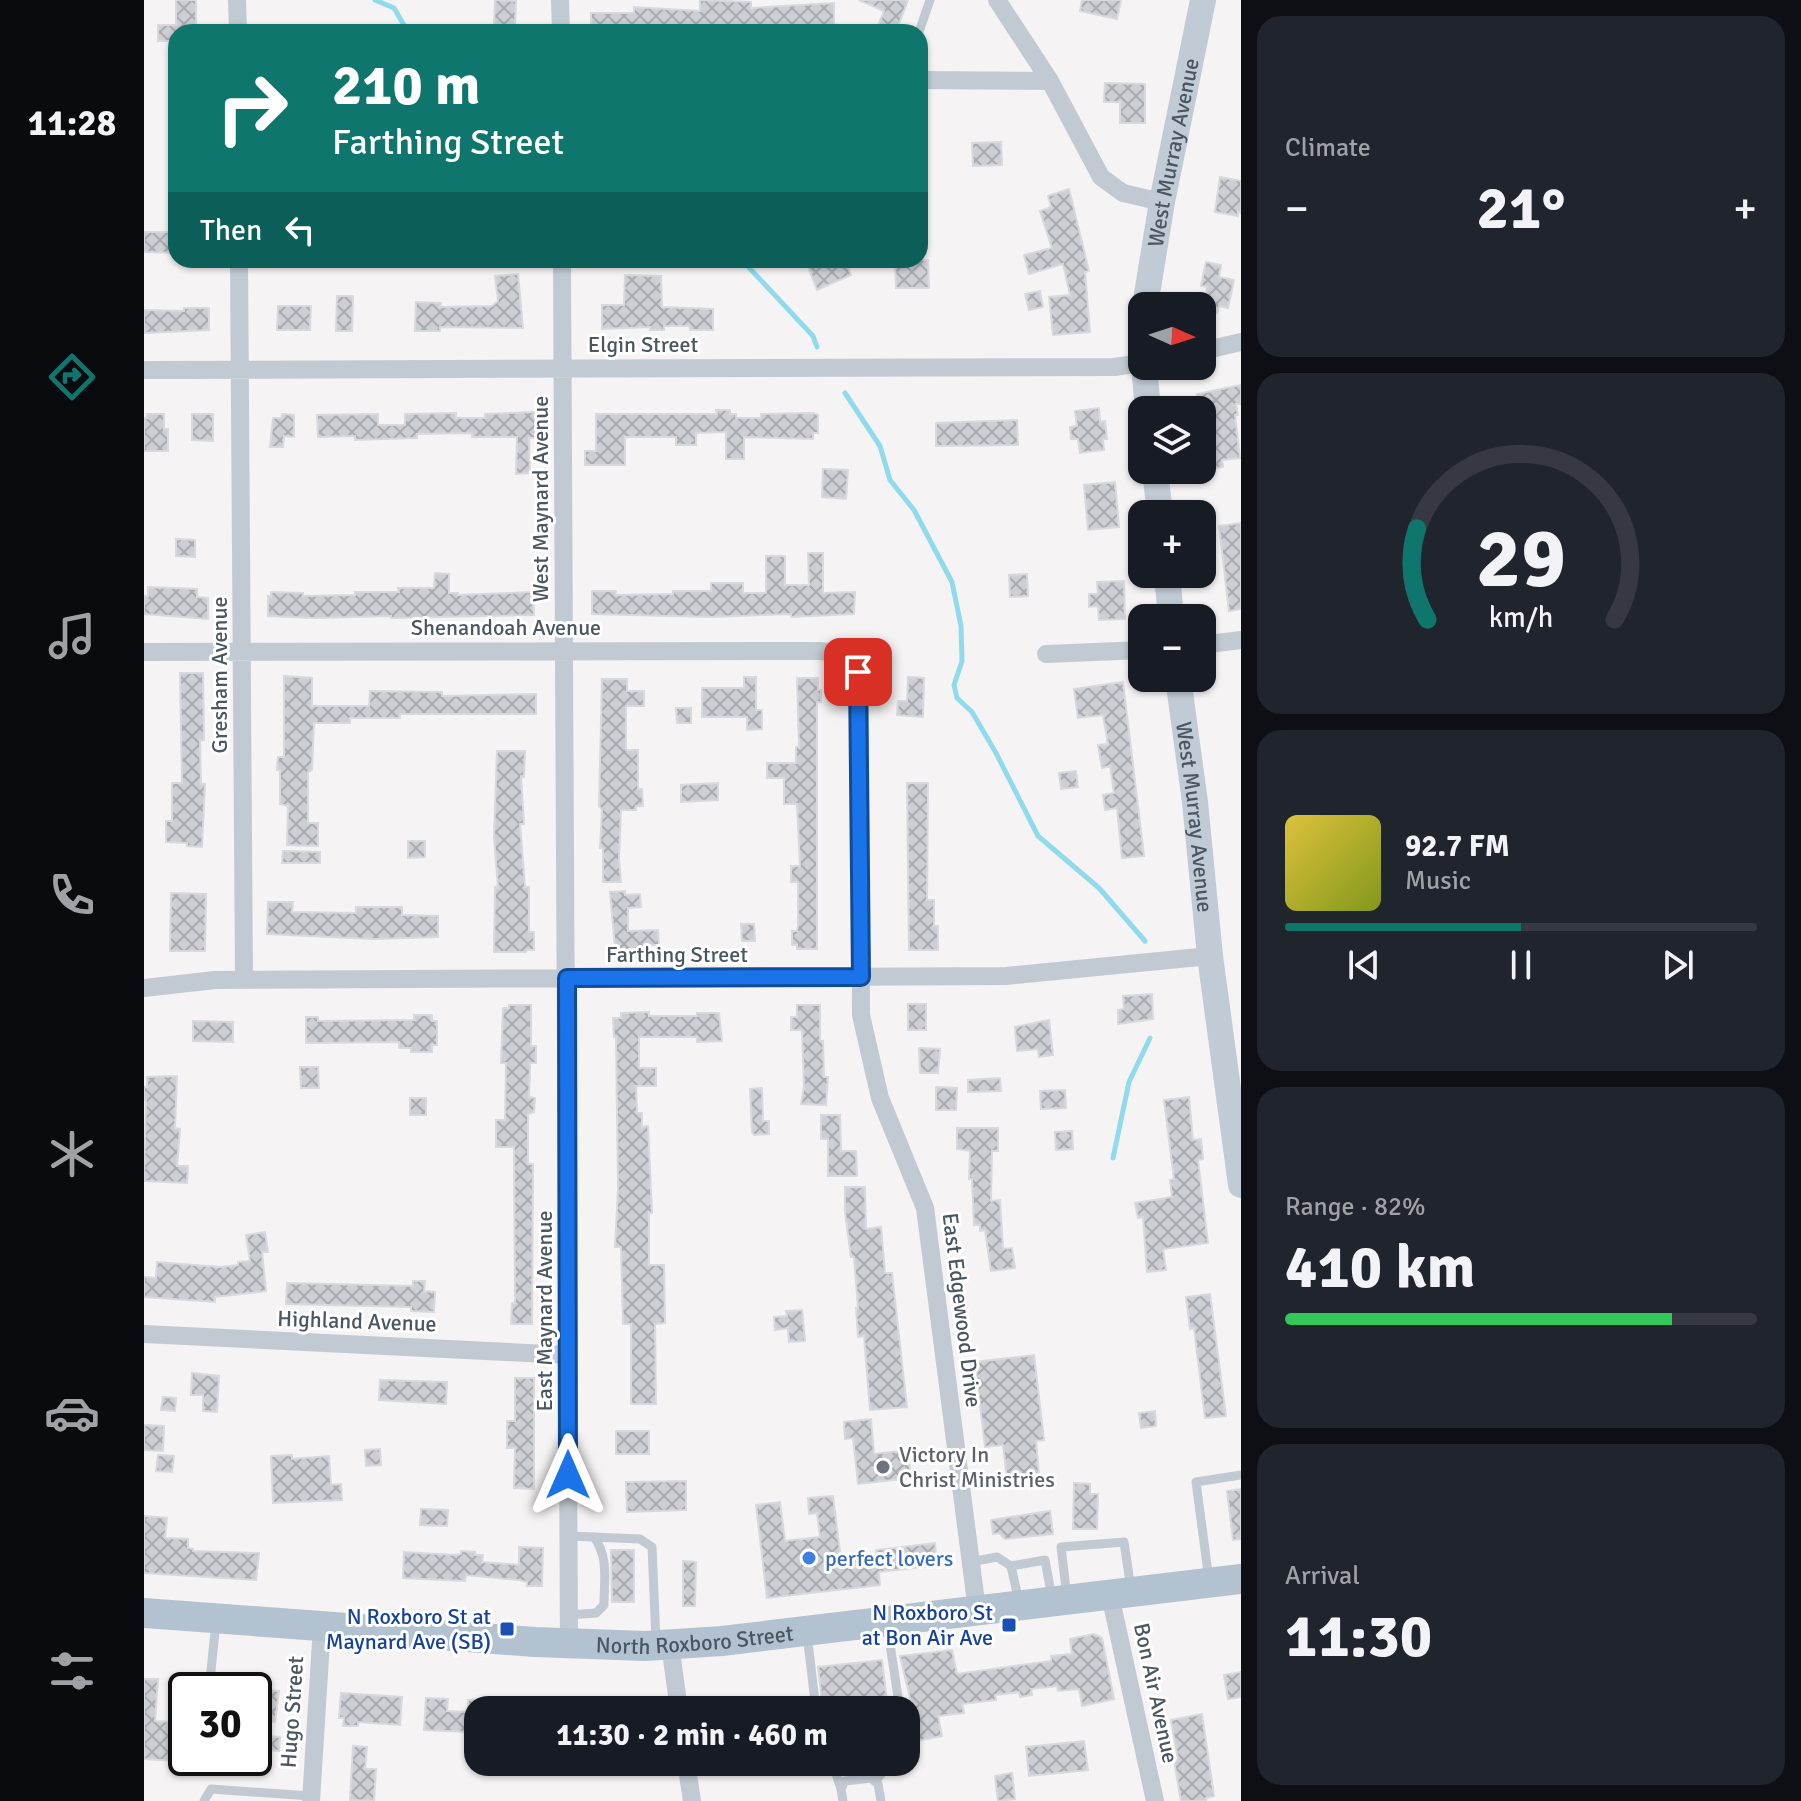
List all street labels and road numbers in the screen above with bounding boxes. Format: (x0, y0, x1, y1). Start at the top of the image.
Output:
street label: West Murray Avenue (1141, 56, 1204, 249)
street label: Elgin Street (588, 331, 699, 358)
street label: West Maynard Avenue (527, 396, 554, 602)
street label: Gresham Avenue (206, 597, 233, 753)
street label: Shenandoah Avenue (411, 614, 601, 641)
street label: West Murray Avenue (1171, 720, 1219, 914)
street label: Farthing Street (606, 941, 748, 968)
street label: East Maynard Avenue (531, 1211, 558, 1411)
street label: East Edgewood Drive (937, 1211, 987, 1409)
street label: Highland Avenue (277, 1305, 437, 1337)
street label: North Roxboro Street (595, 1619, 795, 1660)
street label: Bon Air Avenue (1128, 1620, 1184, 1766)
street label: Hugo Street (275, 1655, 309, 1769)

